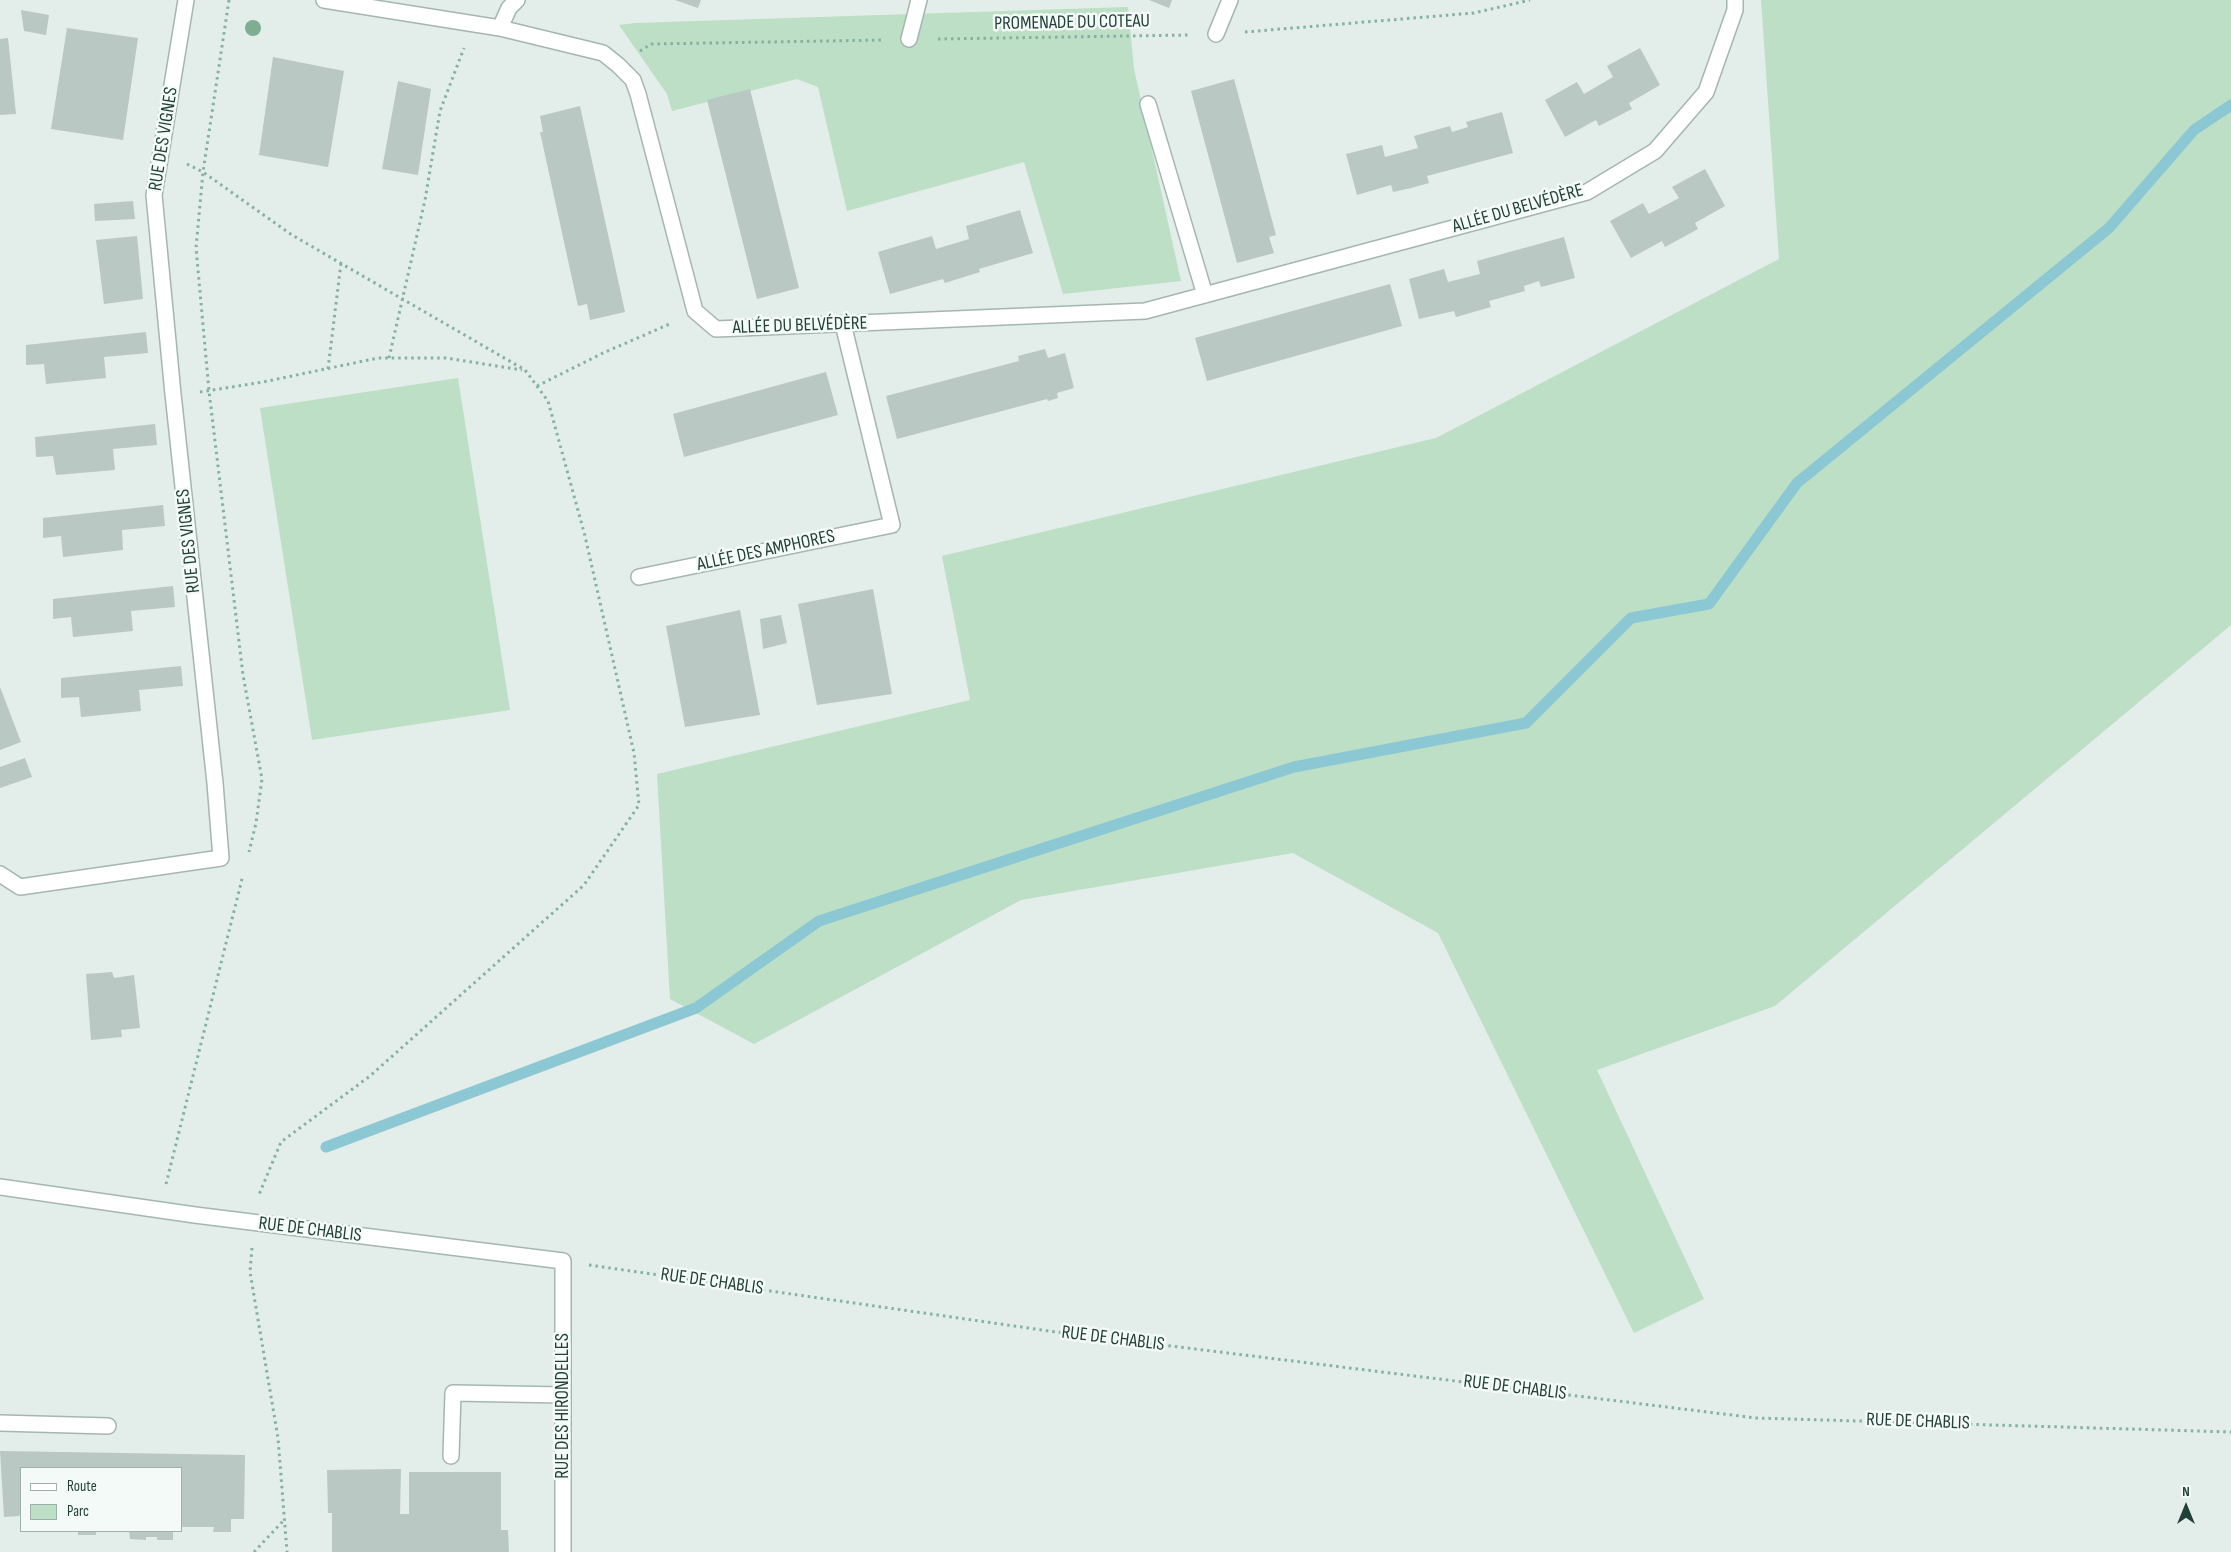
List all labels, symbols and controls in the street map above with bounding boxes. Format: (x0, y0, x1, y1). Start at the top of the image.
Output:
street label: PROMENADE DU COTEAU (994, 10, 1150, 36)
street label: RUE DES VIGNES (145, 85, 183, 193)
street label: ALLÉE DU BELVÉDÈRE (1450, 179, 1586, 239)
street label: ALLÉE DU BELVÉDÈRE (732, 312, 868, 340)
street label: RUE DES VIGNES (172, 488, 206, 594)
street label: ALLÉE DES AMPHORES (695, 525, 837, 577)
street label: RUE DE CHABLIS (257, 1212, 363, 1248)
street label: RUE DE CHABLIS (659, 1264, 765, 1300)
street label: RUE DE CHABLIS (1060, 1321, 1166, 1357)
street label: RUE DES HIRONDELLES (552, 1333, 574, 1479)
street label: RUE DE CHABLIS (1462, 1370, 1568, 1406)
street label: RUE DE CHABLIS (1866, 1409, 1970, 1435)
legend (20, 1467, 182, 1532)
text: Route (67, 1477, 97, 1496)
north arrow (2161, 1482, 2211, 1532)
text: N (2182, 1483, 2190, 1500)
text: Parc (67, 1502, 89, 1521)

